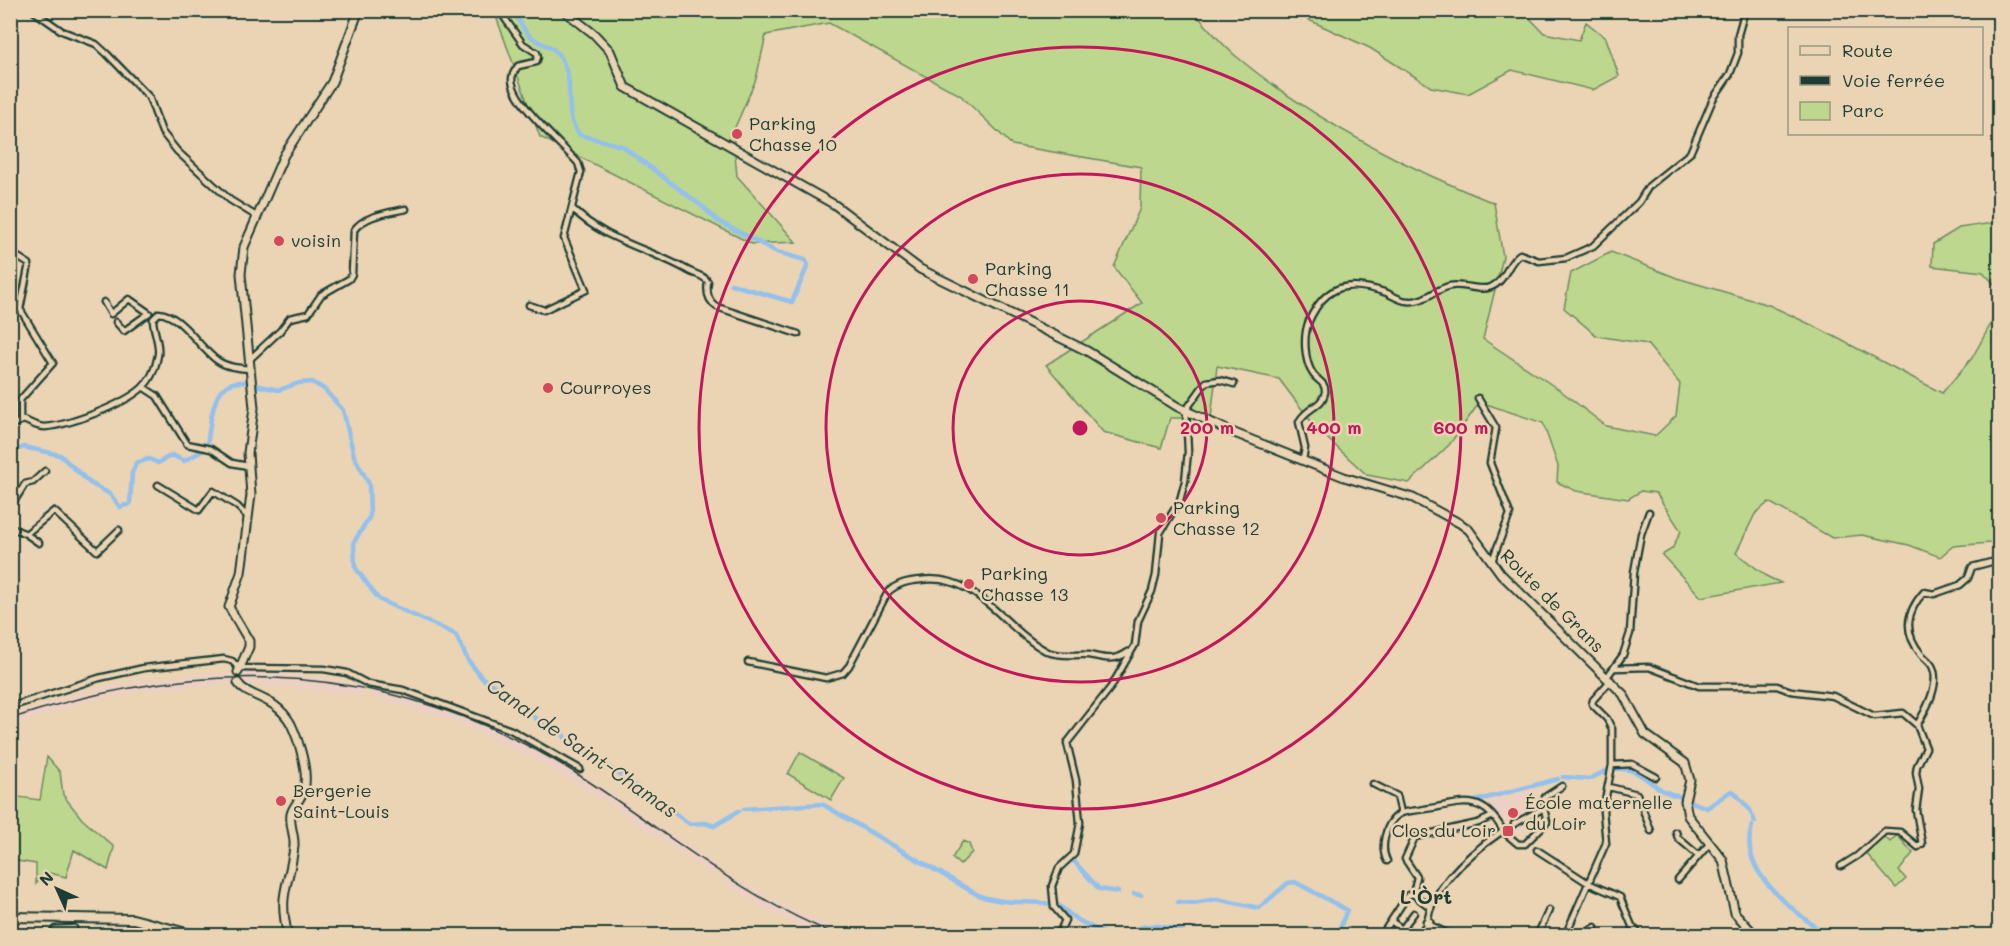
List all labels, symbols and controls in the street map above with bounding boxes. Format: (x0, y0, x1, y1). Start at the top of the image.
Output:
legend (1788, 27, 1983, 135)
text: Route (1842, 38, 1893, 62)
text: Voie ferrée (1842, 68, 1945, 92)
text: Parc (1842, 98, 1884, 122)
place label: Parking Chasse 10 (749, 111, 837, 156)
marker: Parking Chasse 10 (730, 127, 744, 141)
place label: voisin (291, 228, 341, 252)
marker: voisin (272, 234, 286, 248)
place label: Parking Chasse 11 (985, 256, 1070, 301)
marker: Parking Chasse 11 (966, 272, 980, 286)
place label: Courroyes (560, 375, 651, 399)
marker: Courroyes (541, 381, 555, 395)
text: 200 m (1180, 415, 1234, 439)
text: 400 m (1306, 415, 1362, 439)
text: 600 m (1434, 415, 1488, 439)
centre of rings (1070, 418, 1090, 438)
place label: Parking Chasse 12 (1173, 495, 1260, 540)
marker: Parking Chasse 12 (1154, 511, 1168, 525)
street label: Route de Grans (1496, 543, 1610, 657)
place label: Parking Chasse 13 (981, 561, 1068, 606)
marker: Parking Chasse 13 (962, 577, 976, 591)
water label: Canal de Saint-Chamas (482, 671, 683, 823)
place label: Bergerie Saint-Louis (293, 778, 390, 823)
place label: École maternelle du Loir (1525, 790, 1673, 835)
marker: Bergerie Saint-Louis (274, 794, 288, 808)
marker: École maternelle du Loir (1506, 806, 1520, 820)
place label: Clos du Loir (1392, 818, 1496, 842)
marker: Clos du Loir (1501, 824, 1515, 838)
north arrow (27, 859, 87, 919)
text: N (34, 866, 58, 890)
district label: L'Òrt (1400, 883, 1452, 909)

